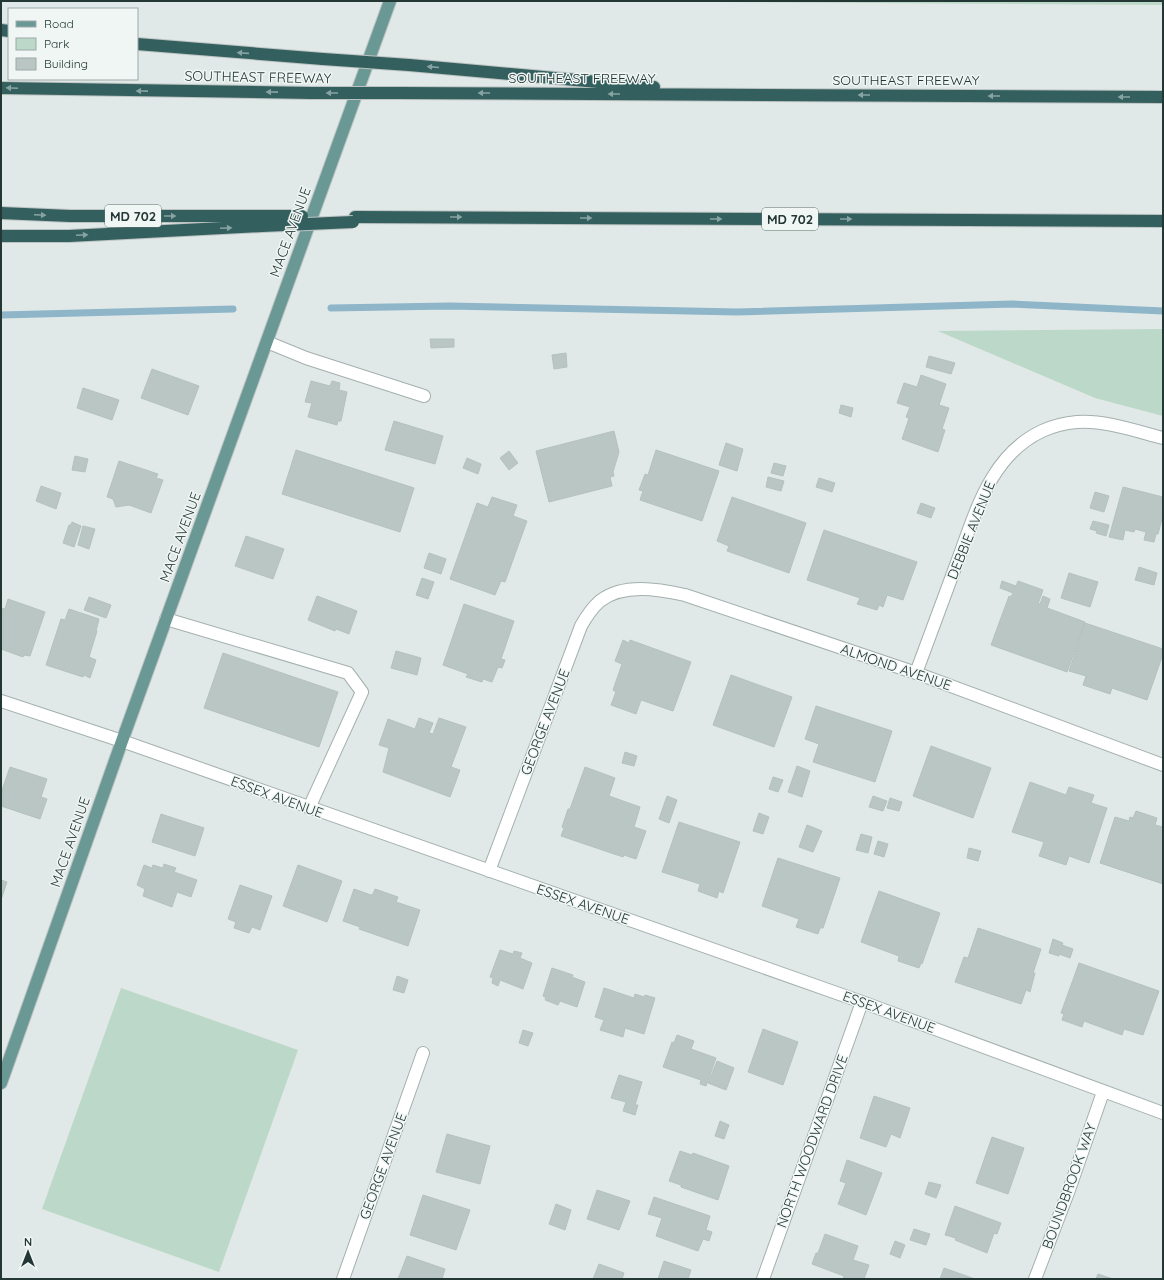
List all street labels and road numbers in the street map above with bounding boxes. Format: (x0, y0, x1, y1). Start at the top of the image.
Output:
street label: SOUTHEAST FREEWAY (184, 67, 332, 87)
street label: SOUTHEAST FREEWAY (509, 69, 656, 87)
street label: SOUTHEAST FREEWAY (833, 71, 980, 89)
street label: MACE AVENUE (265, 184, 315, 280)
road number: MD 702 (105, 205, 161, 227)
road number: MD 702 (762, 208, 818, 230)
street label: DEBBIE AVENUE (943, 478, 999, 582)
street label: MACE AVENUE (155, 489, 205, 585)
street label: ALMOND AVENUE (838, 640, 954, 694)
street label: GEORGE AVENUE (516, 666, 574, 778)
street label: ESSEX AVENUE (228, 772, 326, 822)
street label: MACE AVENUE (46, 794, 94, 890)
street label: ESSEX AVENUE (534, 880, 632, 928)
street label: ESSEX AVENUE (840, 987, 938, 1037)
street label: NORTH WOODWARD DRIVE (772, 1052, 852, 1230)
street label: GEORGE AVENUE (355, 1110, 411, 1222)
street label: BOUNDBROOK WAY (1038, 1120, 1100, 1251)

